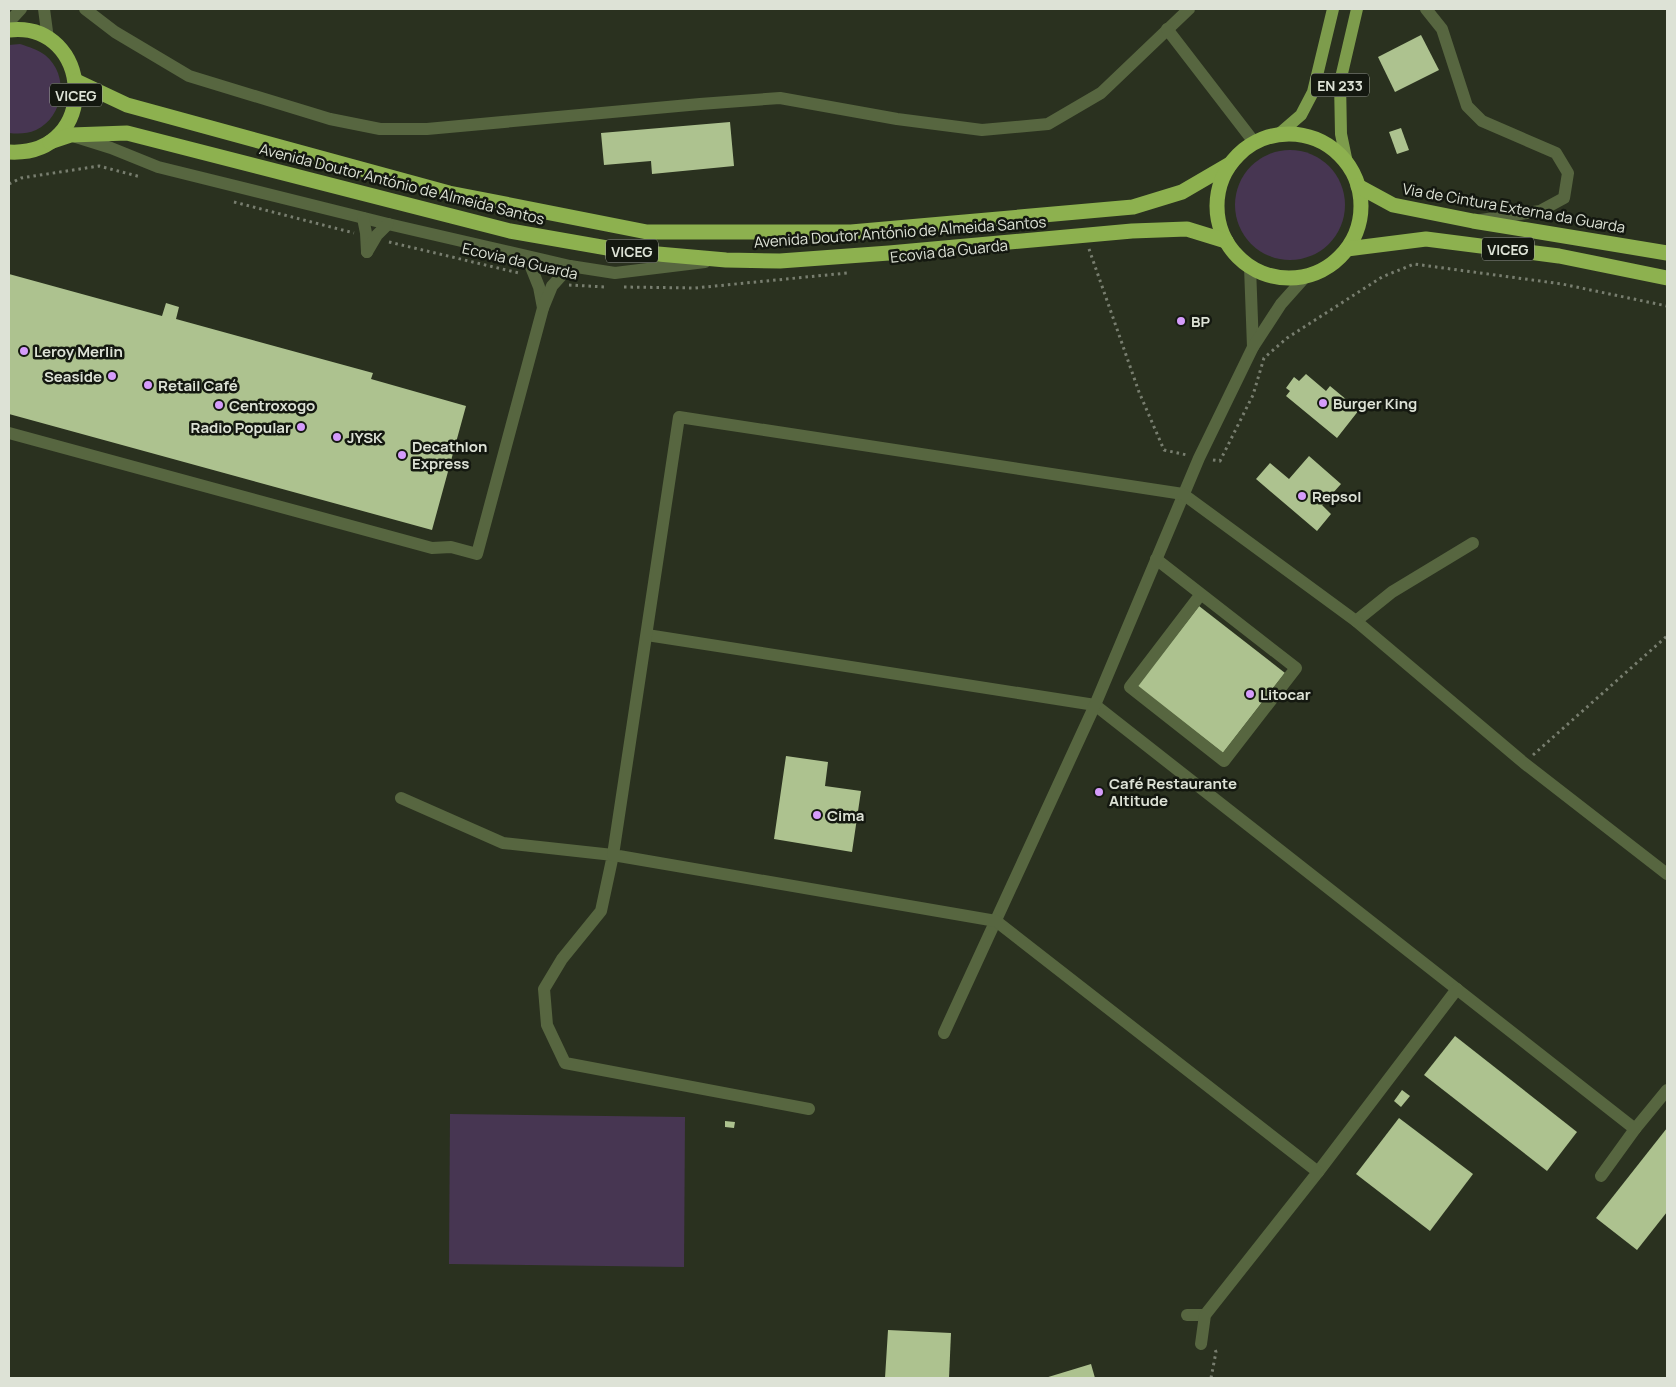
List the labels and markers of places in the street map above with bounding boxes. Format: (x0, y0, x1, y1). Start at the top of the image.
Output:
place label: BP (1191, 311, 1210, 332)
marker: BP (1175, 315, 1187, 327)
place label: Leroy Merlin (34, 341, 123, 362)
marker: Leroy Merlin (18, 345, 30, 357)
place label: Seaside (44, 366, 102, 387)
marker: Seaside (106, 370, 118, 382)
place label: Retail Café (158, 375, 238, 396)
marker: Retail Café (142, 379, 154, 391)
place label: Burger King (1333, 393, 1417, 414)
place label: Centroxogo (229, 395, 315, 416)
marker: Burger King (1317, 397, 1329, 409)
marker: Centroxogo (213, 399, 225, 411)
place label: Radio Popular (191, 417, 291, 438)
marker: Radio Popular (295, 421, 307, 433)
place label: JYSK (347, 427, 383, 448)
marker: JYSK (331, 431, 343, 443)
place label: Decathlon Express (412, 436, 487, 474)
marker: Decathlon Express (396, 449, 408, 461)
place label: Repsol (1312, 486, 1361, 507)
marker: Repsol (1296, 490, 1308, 502)
place label: Litocar (1260, 684, 1311, 705)
marker: Litocar (1244, 688, 1256, 700)
place label: Café Restaurante Altitude (1109, 773, 1237, 811)
marker: Café Restaurante Altitude (1093, 786, 1105, 798)
place label: Cima (827, 805, 864, 826)
marker: Cima (811, 809, 823, 821)

